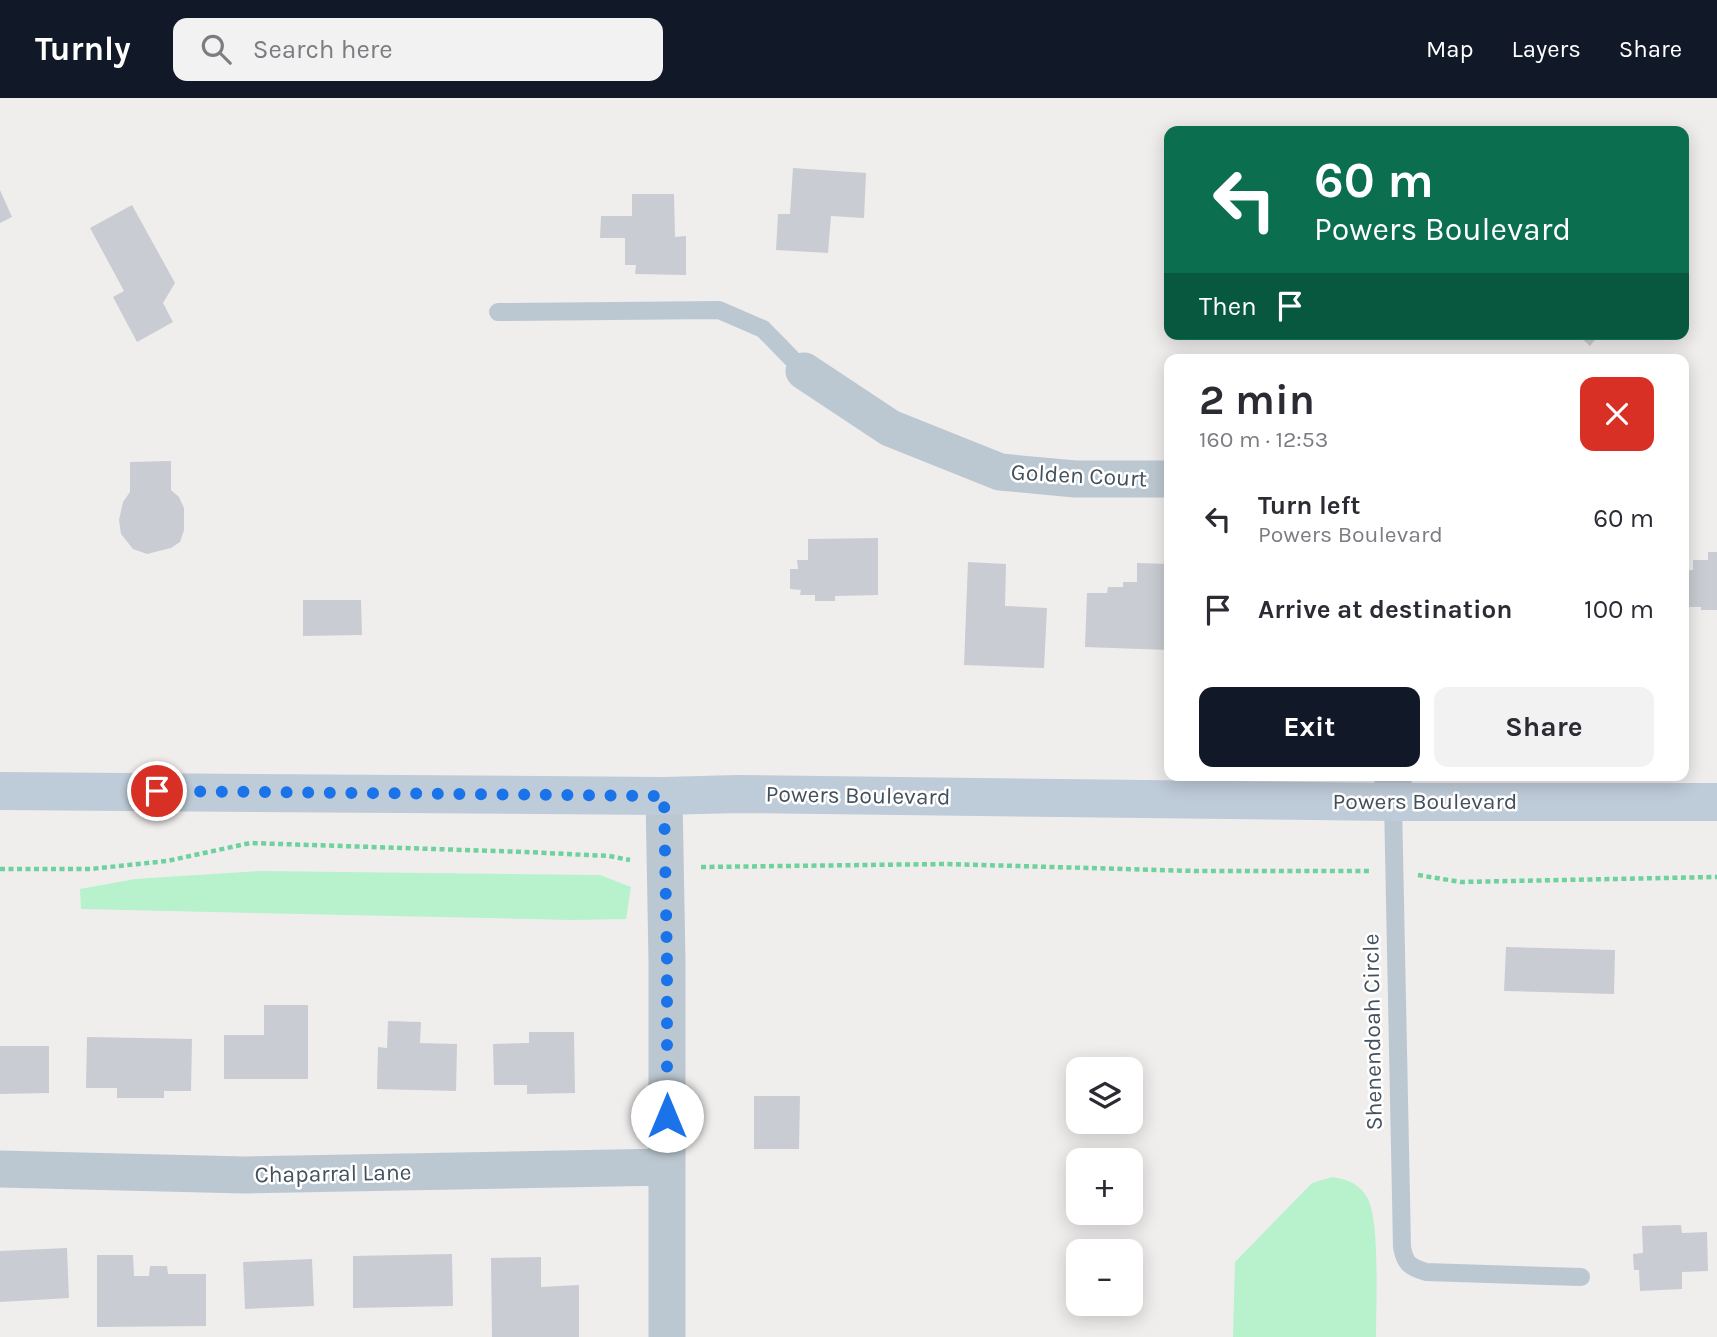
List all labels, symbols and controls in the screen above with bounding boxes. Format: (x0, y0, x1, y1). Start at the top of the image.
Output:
search box (173, 18, 663, 81)
text: Turnly (35, 30, 131, 68)
icon: search (197, 30, 235, 68)
text: Search here (253, 34, 393, 65)
text: Map (1426, 35, 1474, 63)
text: Layers (1512, 35, 1581, 63)
text: Share (1619, 35, 1682, 63)
text: 60 m (1314, 152, 1434, 209)
icon: left (1199, 154, 1290, 245)
text: Powers Boulevard (1314, 211, 1571, 248)
icon: arrive (1271, 287, 1309, 325)
text: Then (1199, 291, 1257, 322)
text: 2 min (1199, 375, 1315, 425)
button: close (1580, 377, 1654, 451)
text: 160 m · 12:53 (1199, 426, 1328, 453)
street label: Golden Court (1010, 458, 1148, 493)
text: Turn left (1258, 490, 1360, 521)
icon: left (1199, 500, 1237, 538)
text: 60 m (1593, 503, 1654, 534)
text: Powers Boulevard (1258, 521, 1443, 548)
icon: arrive (1199, 591, 1237, 629)
text: Arrive at destination (1258, 594, 1512, 625)
text: 100 m (1584, 594, 1654, 625)
button: Exit (1199, 687, 1420, 767)
button: Share (1434, 687, 1654, 767)
pin (127, 761, 187, 821)
icon: arrive (138, 772, 176, 810)
street label: Powers Boulevard (765, 780, 951, 811)
street label: Powers Boulevard (1333, 788, 1517, 815)
street label: Shenendoah Circle (1357, 933, 1388, 1131)
map controls (1066, 1057, 1143, 1316)
button: layers (1066, 1057, 1143, 1134)
position arrow (630, 1079, 704, 1153)
button: + (1066, 1148, 1143, 1225)
street label: Chaparral Lane (254, 1159, 412, 1188)
button: − (1066, 1239, 1143, 1316)

